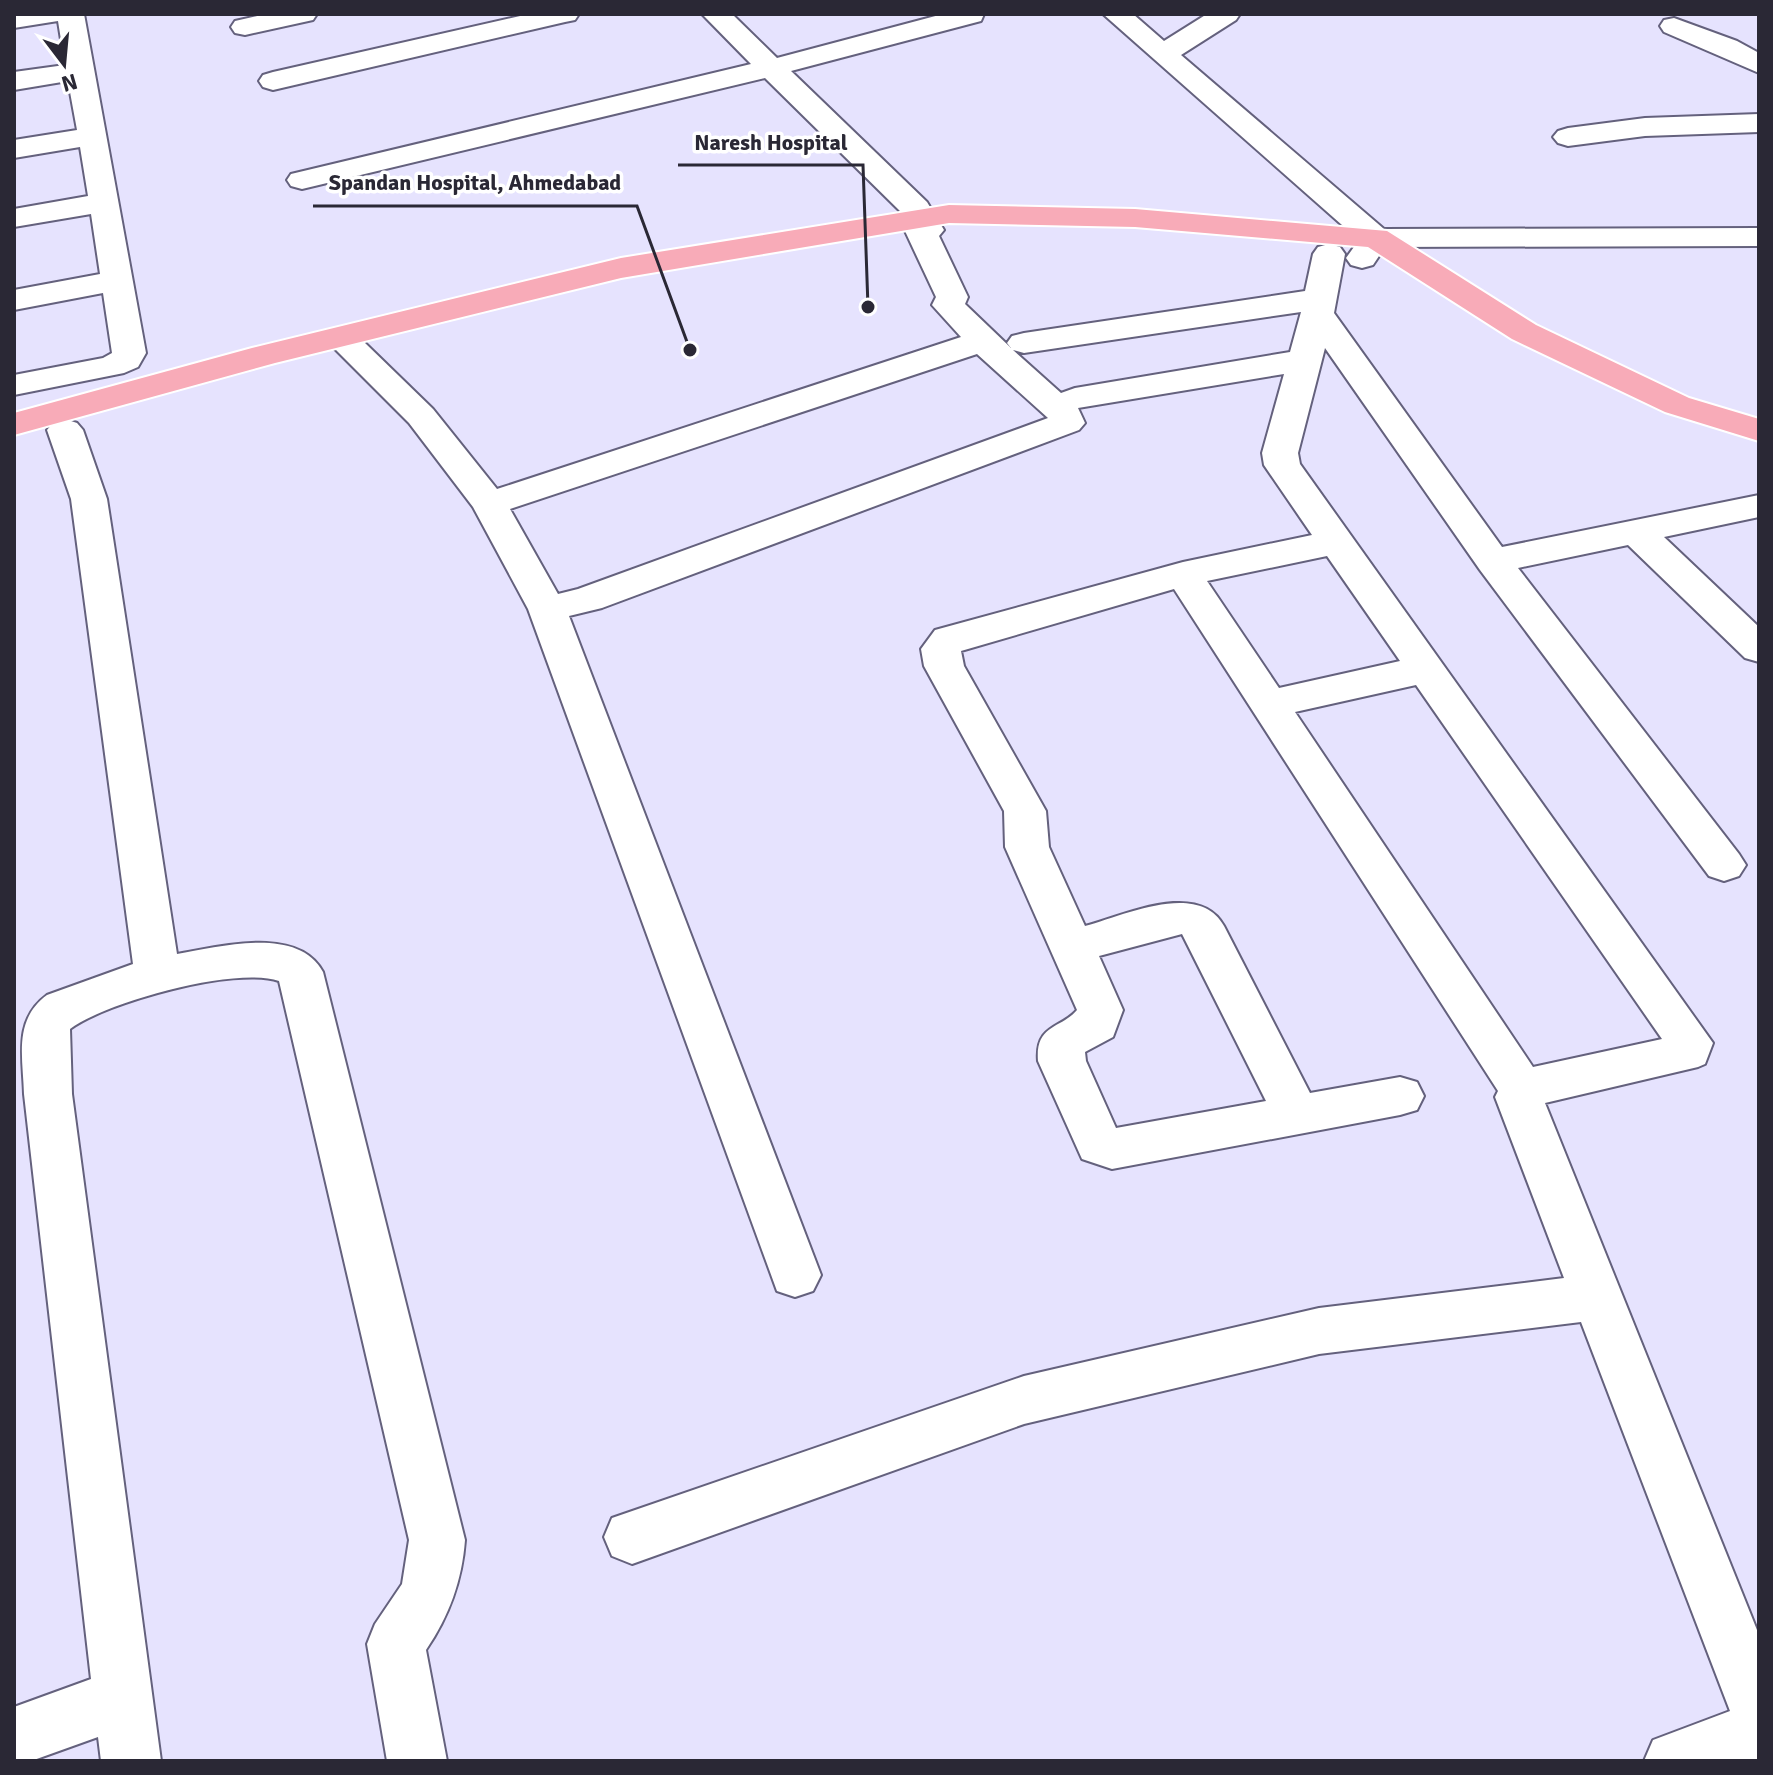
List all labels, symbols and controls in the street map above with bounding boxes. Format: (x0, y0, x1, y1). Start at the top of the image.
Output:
north arrow (24, 24, 104, 104)
text: N (58, 68, 80, 98)
callout: Naresh Hospital (678, 119, 863, 165)
text: Naresh Hospital (694, 129, 848, 156)
callout: Spandan Hospital, Ahmedabad (313, 160, 637, 206)
text: Spandan Hospital, Ahmedabad (329, 169, 621, 196)

